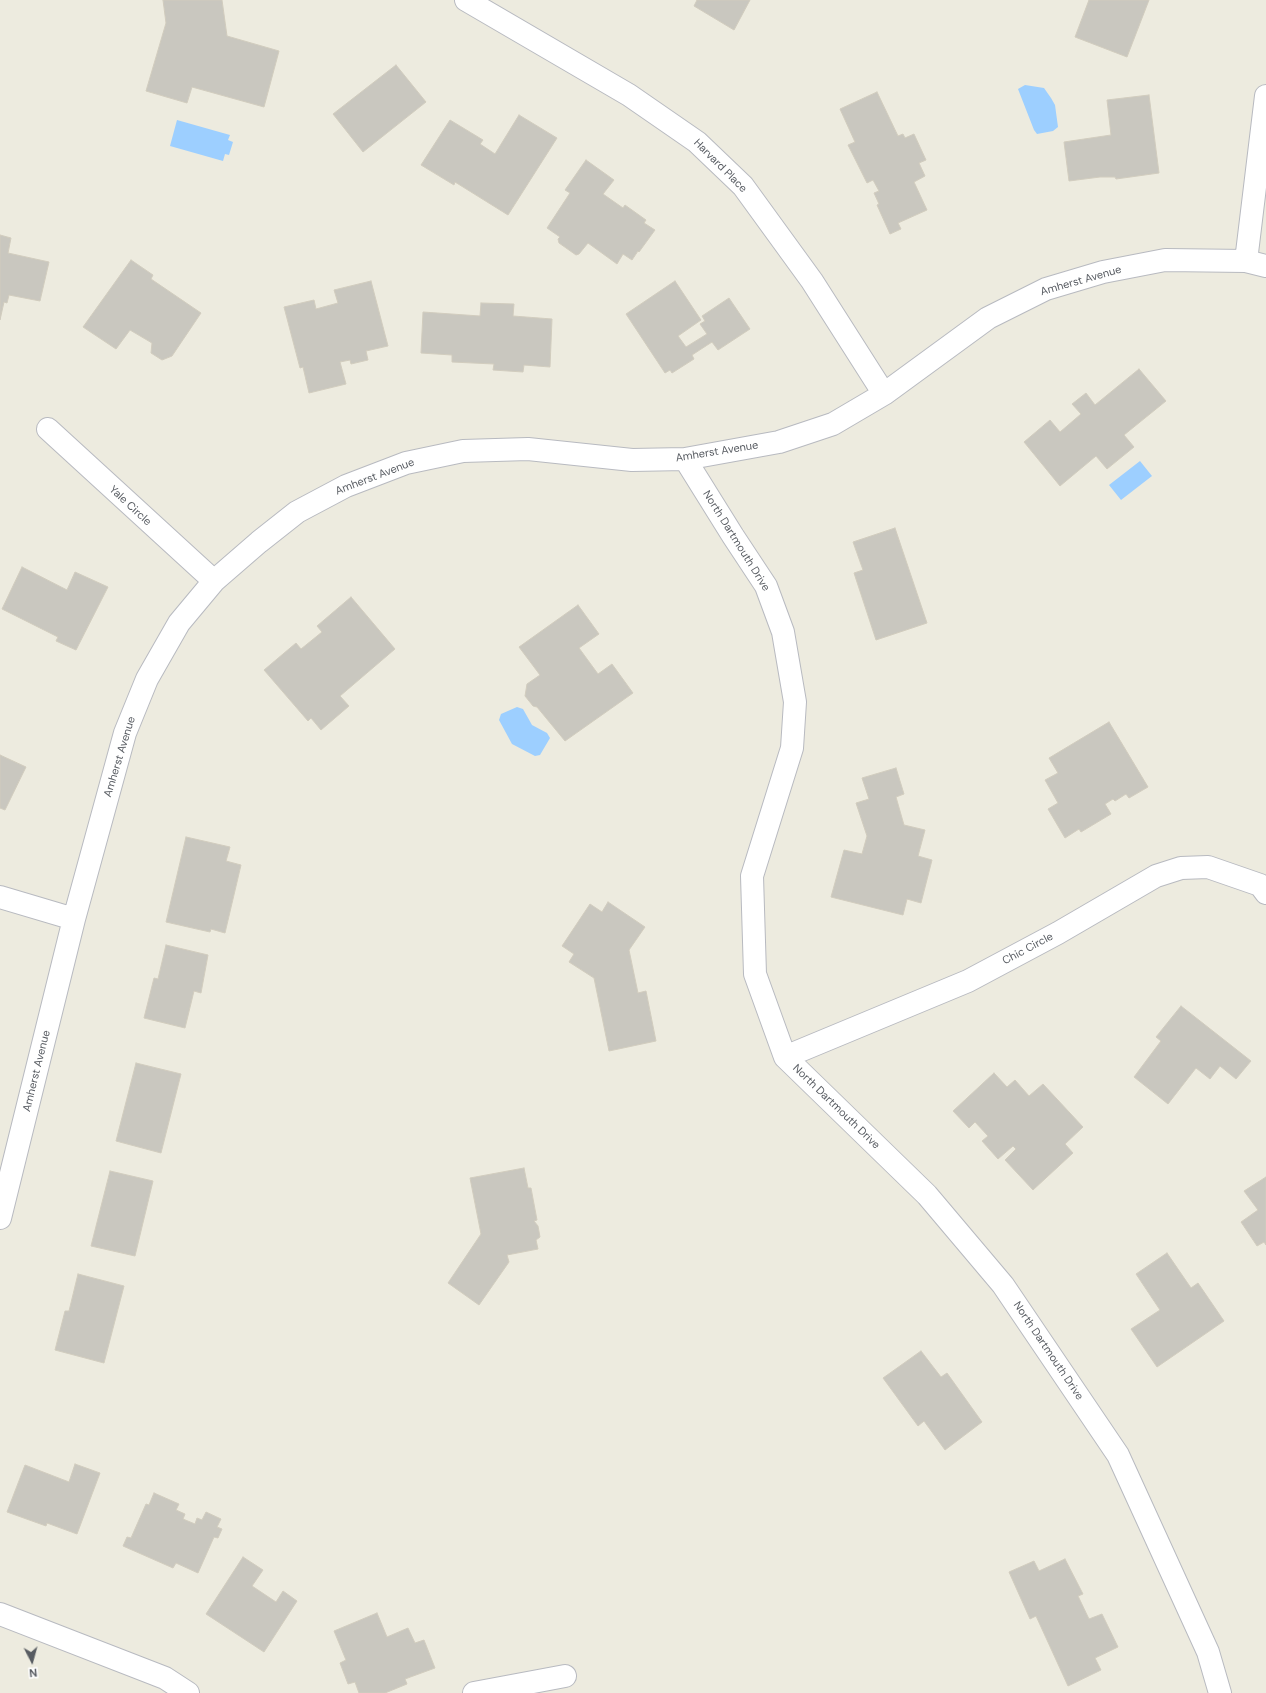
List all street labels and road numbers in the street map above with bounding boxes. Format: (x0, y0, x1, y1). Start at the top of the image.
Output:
street label: Harvard Place (691, 137, 749, 195)
street label: Amherst Avenue (1039, 263, 1123, 299)
street label: Amherst Avenue (675, 439, 759, 465)
street label: Amherst Avenue (334, 456, 416, 498)
street label: Yale Circle (106, 483, 154, 529)
street label: North Dartmouth Drive (700, 488, 772, 594)
street label: Amherst Avenue (101, 715, 139, 799)
street label: Chic Circle (1000, 930, 1056, 968)
street label: Amherst Avenue (20, 1029, 54, 1113)
street label: North Dartmouth Drive (790, 1062, 882, 1152)
street label: North Dartmouth Drive (1010, 1299, 1086, 1403)

